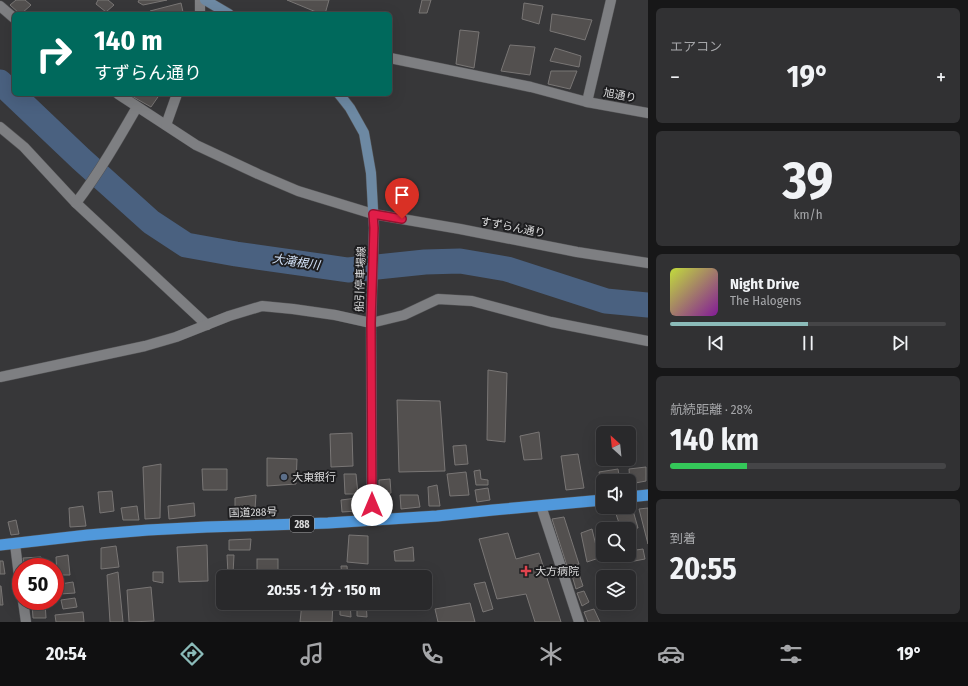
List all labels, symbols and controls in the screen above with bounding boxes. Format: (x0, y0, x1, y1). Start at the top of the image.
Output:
text: 140 m (94, 24, 163, 57)
icon: right (28, 28, 80, 80)
text: エアコン (670, 39, 722, 54)
text: 19° (787, 59, 829, 95)
text: すずらん通り (94, 62, 202, 84)
text: − (670, 64, 680, 91)
text: + (936, 64, 946, 91)
street label: 旭通り (603, 86, 637, 105)
text: 39 (782, 149, 834, 212)
pin (385, 178, 419, 219)
icon: arrive (391, 184, 413, 206)
text: km/h (794, 207, 823, 222)
street label: すずらん通り (479, 215, 547, 240)
street label: 船引停車場線 (353, 246, 368, 312)
water label: 大滝根川 (271, 252, 323, 273)
text: Night Drive (730, 275, 799, 293)
text: The Halogens (730, 293, 801, 308)
icon: previous (705, 332, 727, 354)
icon: pause (797, 332, 819, 354)
icon: next (889, 332, 911, 354)
text: 航続距離 · 28% (670, 402, 753, 417)
text: 140 km (670, 422, 759, 458)
north arrow (596, 426, 636, 466)
map controls (596, 426, 636, 610)
place label: 大東銀行 (292, 471, 336, 484)
marker: 大東銀行 (279, 472, 289, 482)
button: sound (596, 474, 636, 514)
position arrow (351, 484, 393, 526)
street label: 国道288号 (228, 505, 278, 520)
road number: 288 (290, 516, 314, 532)
button: search (596, 522, 636, 562)
text: 到着 (670, 531, 696, 546)
text: 20:55 (670, 551, 737, 587)
speed limit sign: 50 (12, 558, 64, 610)
marker: 大方病院 (520, 565, 532, 577)
place label: 大方病院 (535, 565, 579, 578)
button: layers (596, 570, 636, 610)
text: 20:55 · 1 分 · 150 m (267, 581, 381, 599)
icon: directions (178, 640, 206, 668)
icon: music (298, 640, 326, 668)
icon: phone (418, 640, 446, 668)
icon: climate (537, 640, 565, 668)
icon: car (657, 640, 685, 668)
icon: filters (777, 640, 805, 668)
text: 20:54 (46, 643, 86, 665)
text: 19° (897, 643, 922, 665)

